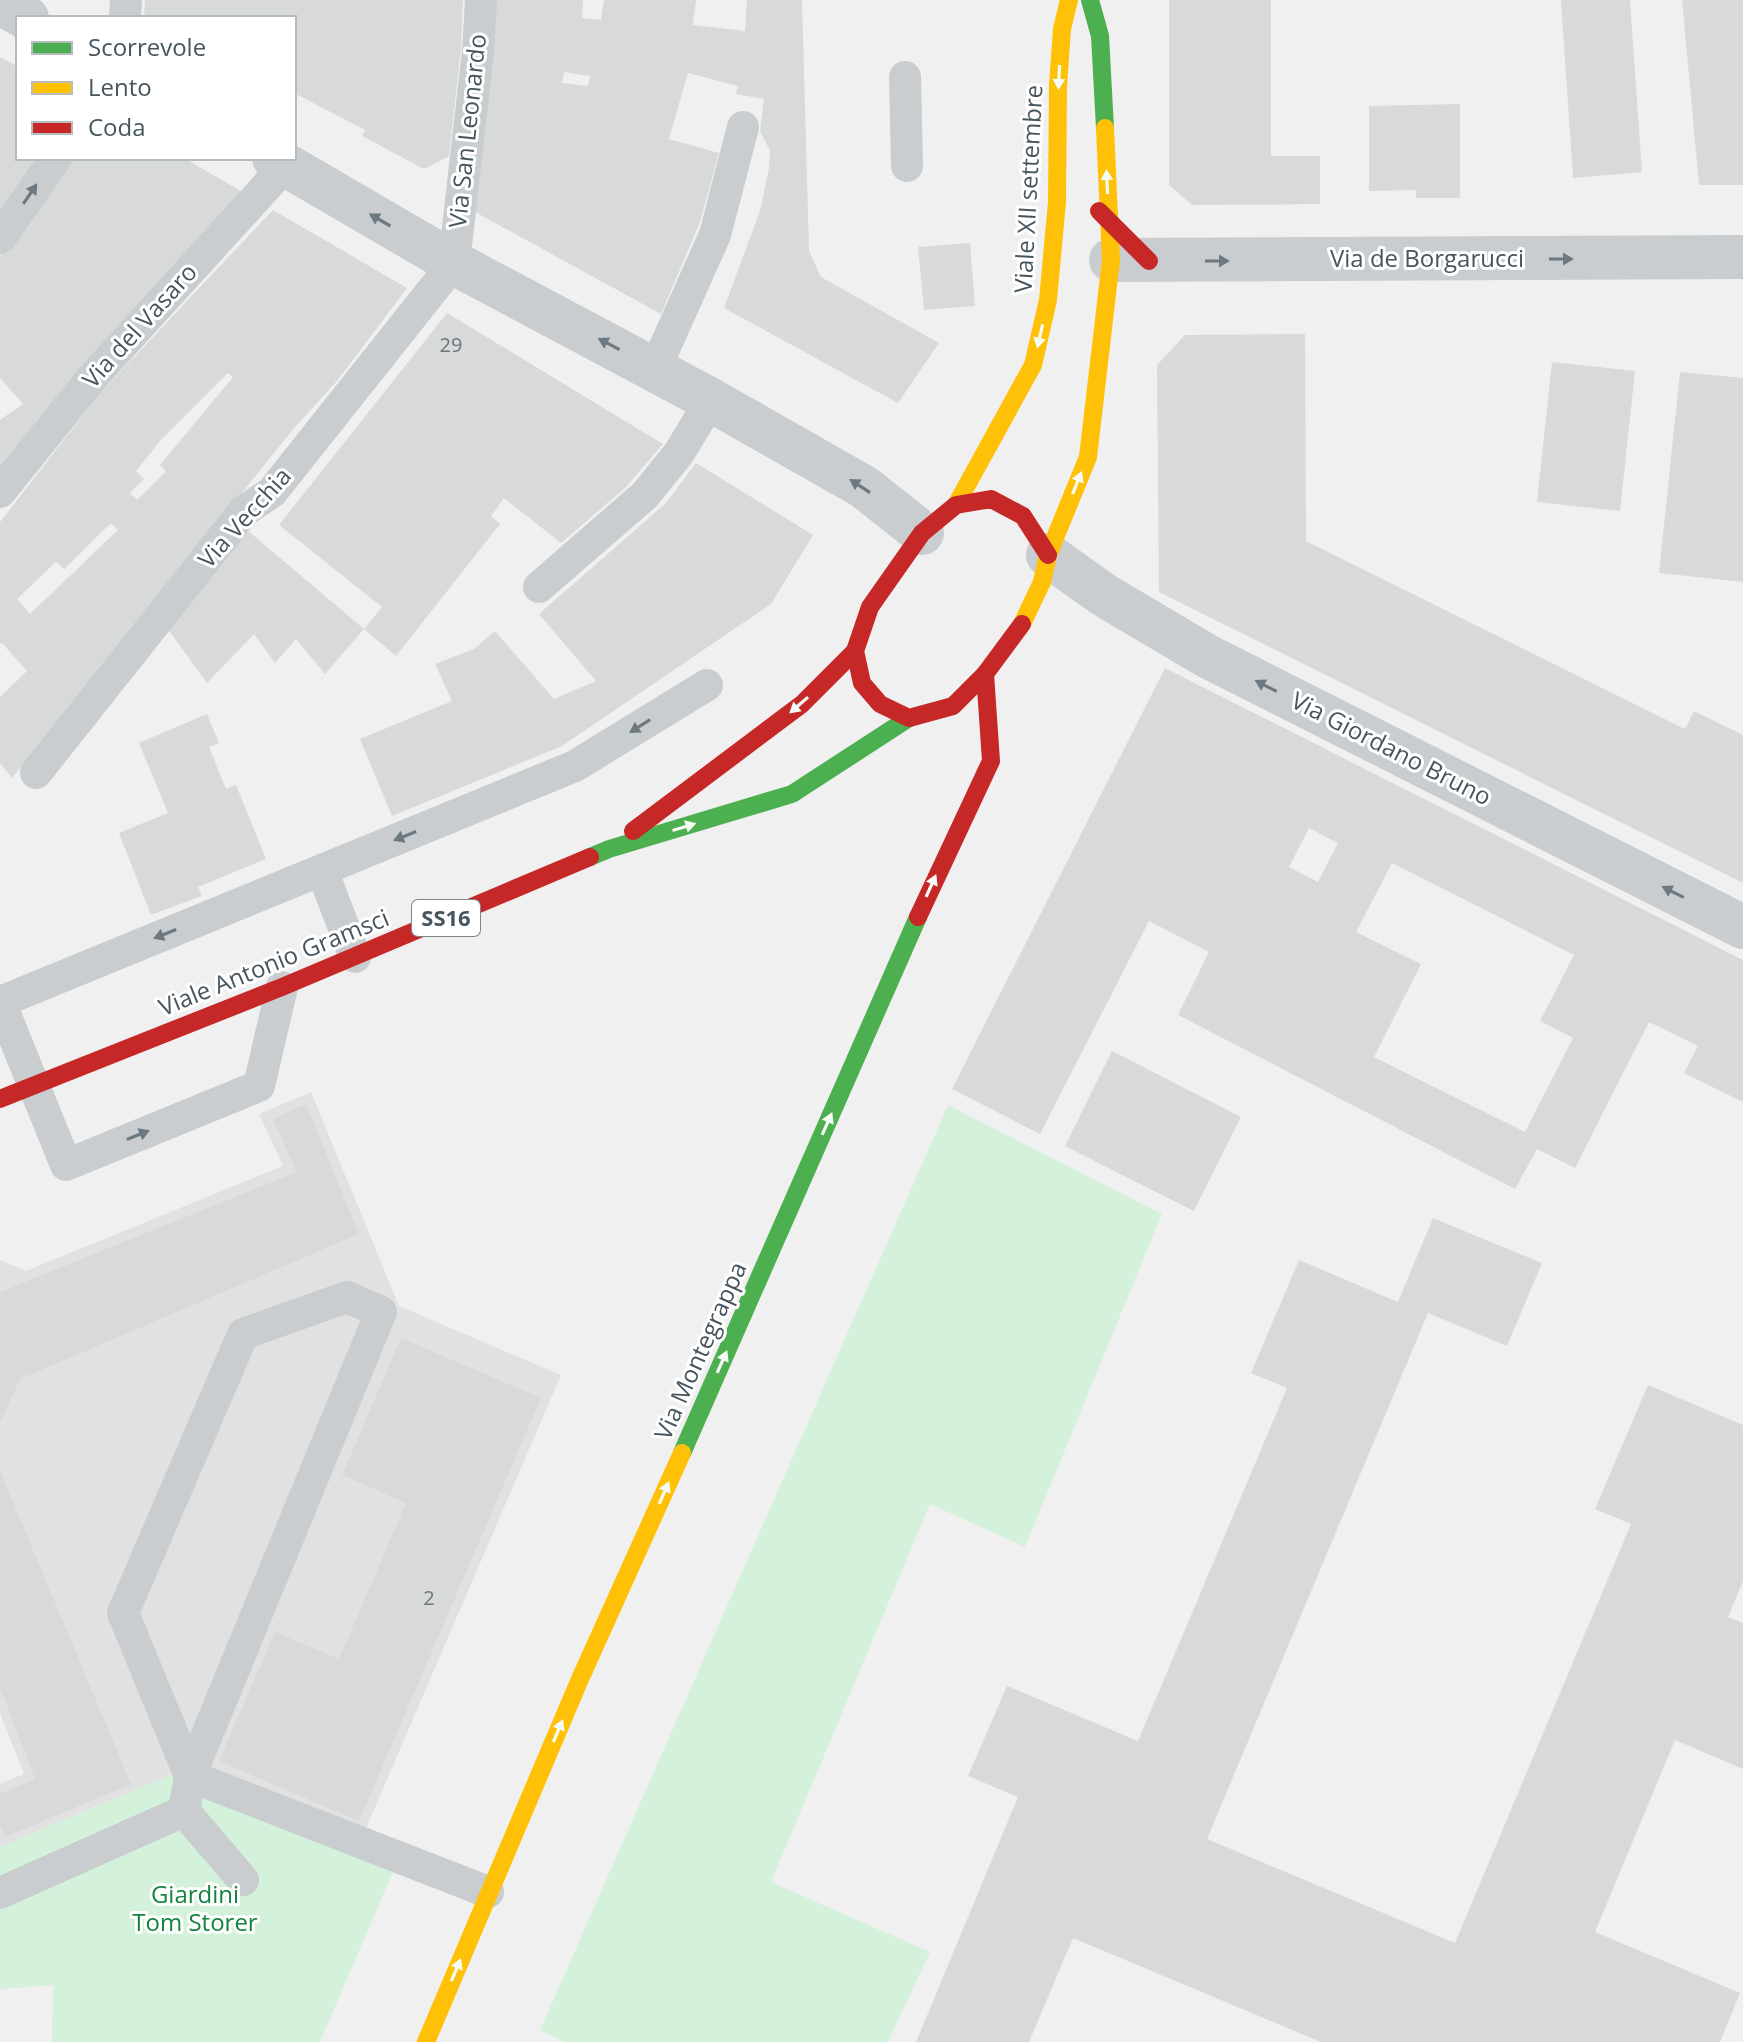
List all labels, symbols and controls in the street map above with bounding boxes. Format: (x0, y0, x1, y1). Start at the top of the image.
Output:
legend (16, 16, 296, 160)
text: Scorrevole (88, 30, 206, 63)
street label: Via San Leonardo (440, 32, 493, 229)
one-way arrow (1052, 65, 1065, 90)
text: Lento (88, 70, 152, 103)
street label: Viale XII settembre (1006, 84, 1049, 294)
text: Coda (88, 110, 146, 143)
one-way arrow (1100, 169, 1113, 194)
one-way arrow (22, 183, 37, 204)
one-way arrow (369, 213, 392, 227)
street label: Via de Borgarucci (1330, 241, 1524, 274)
one-way arrow (1549, 252, 1574, 265)
one-way arrow (1205, 255, 1230, 267)
street label: Via del Vasaro (74, 256, 204, 394)
one-way arrow (1033, 323, 1046, 348)
house number: 29 (440, 331, 462, 358)
one-way arrow (597, 338, 620, 351)
street label: Via Vecchia (190, 460, 298, 574)
one-way arrow (1071, 471, 1084, 495)
one-way arrow (849, 478, 870, 493)
one-way arrow (1255, 679, 1278, 693)
street label: Via Giordano Bruno (1286, 683, 1497, 812)
one-way arrow (790, 696, 810, 713)
one-way arrow (629, 719, 651, 733)
one-way arrow (672, 820, 696, 833)
one-way arrow (393, 829, 417, 842)
one-way arrow (924, 874, 938, 897)
one-way arrow (1662, 885, 1685, 898)
street label: Viale Antonio Gramsci (153, 900, 393, 1023)
road number: SS16 (412, 900, 480, 936)
one-way arrow (153, 928, 177, 941)
one-way arrow (820, 1112, 833, 1136)
one-way arrow (126, 1129, 150, 1142)
street label: Via Montegrappa (646, 1256, 754, 1445)
one-way arrow (716, 1350, 729, 1374)
one-way arrow (657, 1482, 671, 1505)
house number: 2 (423, 1584, 435, 1611)
one-way arrow (551, 1719, 564, 1743)
park label: Giardini Tom Storer (132, 1877, 258, 1938)
one-way arrow (449, 1958, 462, 1982)

